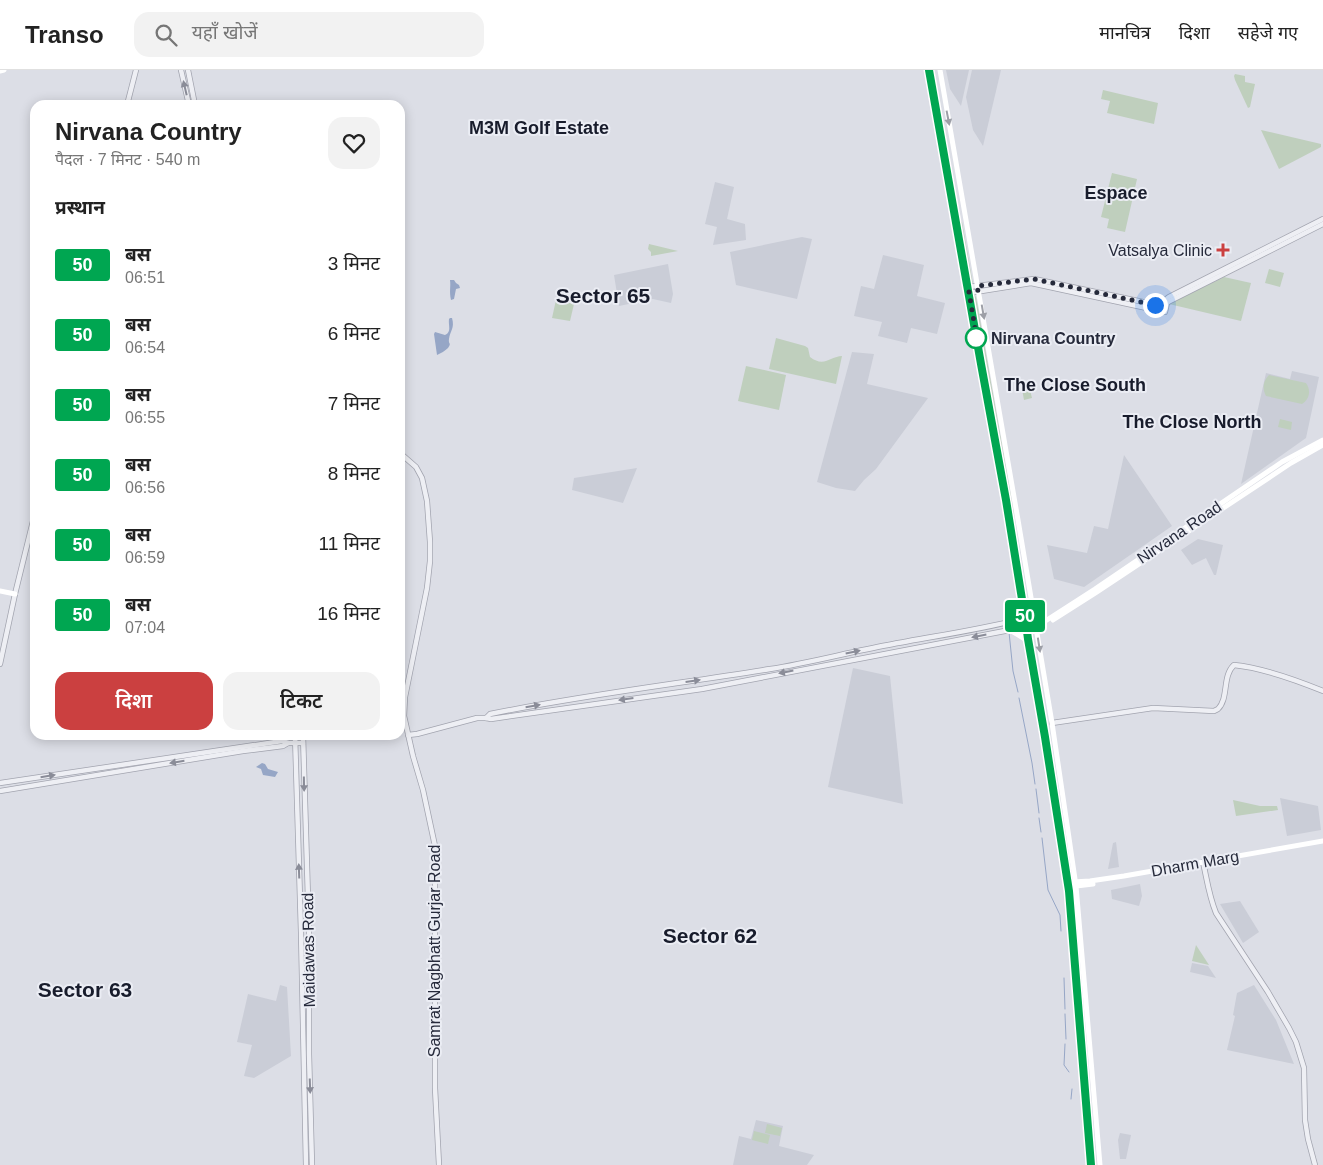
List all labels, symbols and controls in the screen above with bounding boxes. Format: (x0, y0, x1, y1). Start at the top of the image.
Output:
search box (134, 12, 484, 57)
text: Transo (25, 21, 104, 48)
icon: search (152, 21, 180, 49)
text: यहाँ खोजें (192, 22, 258, 43)
text: मानचित्र (1099, 23, 1151, 43)
text: दिशा (1179, 23, 1210, 43)
text: सहेजे गए (1238, 23, 1298, 43)
one-way arrow (181, 80, 189, 95)
one-way arrow (945, 110, 953, 126)
button: heart (328, 117, 380, 169)
text: Nirvana Country (55, 118, 242, 145)
district label: M3M Golf Estate (469, 118, 609, 138)
text: पैदल · 7 मिनट · 540 m (55, 151, 200, 168)
district label: Espace (1084, 183, 1148, 203)
text: प्रस्थान (55, 197, 105, 218)
place label: Vatsalya Clinic (1108, 242, 1212, 259)
marker: Vatsalya Clinic (1216, 243, 1230, 257)
text: बस (125, 244, 151, 265)
text: 3 मिनट (328, 253, 380, 274)
text: 50 (72, 255, 93, 275)
text: 06:51 (125, 269, 165, 286)
district label: Sector 65 (556, 284, 651, 307)
your location (1143, 293, 1168, 318)
one-way arrow (979, 305, 987, 321)
text: बस (125, 314, 151, 335)
text: 6 मिनट (328, 323, 380, 344)
text: 50 (72, 325, 93, 345)
marker: Nirvana Country (965, 327, 987, 349)
place label: Nirvana Country (991, 330, 1116, 347)
text: 06:54 (125, 339, 165, 356)
district label: The Close South (1004, 375, 1146, 395)
text: बस (125, 384, 151, 405)
text: 7 मिनट (328, 393, 380, 414)
text: 50 (72, 395, 93, 415)
text: 06:55 (125, 409, 165, 426)
district label: The Close North (1122, 412, 1262, 432)
text: बस (125, 454, 151, 475)
text: 8 मिनट (328, 463, 380, 484)
text: 50 (72, 465, 93, 485)
text: 06:56 (125, 479, 165, 496)
street label: Nirvana Road (1134, 498, 1225, 567)
text: बस (125, 524, 151, 545)
text: 11 मिनट (319, 533, 380, 554)
text: 50 (72, 535, 93, 555)
text: 06:59 (125, 549, 165, 566)
text: बस (125, 594, 151, 615)
line badge: 50 (1002, 600, 1048, 632)
text: 16 मिनट (317, 603, 380, 624)
text: 50 (72, 605, 93, 625)
text: 50 (1015, 606, 1035, 626)
text: 07:04 (125, 619, 165, 636)
one-way arrow (971, 632, 987, 640)
one-way arrow (1036, 638, 1044, 654)
one-way arrow (846, 648, 862, 656)
one-way arrow (778, 669, 794, 677)
button: दिशा (55, 672, 213, 730)
button: टिकट (223, 672, 380, 730)
one-way arrow (686, 677, 702, 685)
one-way arrow (617, 695, 633, 703)
one-way arrow (525, 701, 541, 709)
one-way arrow (169, 758, 185, 766)
one-way arrow (41, 771, 57, 779)
one-way arrow (300, 776, 308, 792)
street label: Samrat Nagbhatt Gurjar Road (426, 845, 443, 1057)
street label: Dharm Marg (1150, 847, 1240, 880)
one-way arrow (295, 863, 303, 879)
street label: Maidawas Road (299, 892, 318, 1007)
district label: Sector 62 (663, 924, 757, 947)
district label: Sector 63 (38, 978, 132, 1001)
one-way arrow (307, 1078, 315, 1094)

